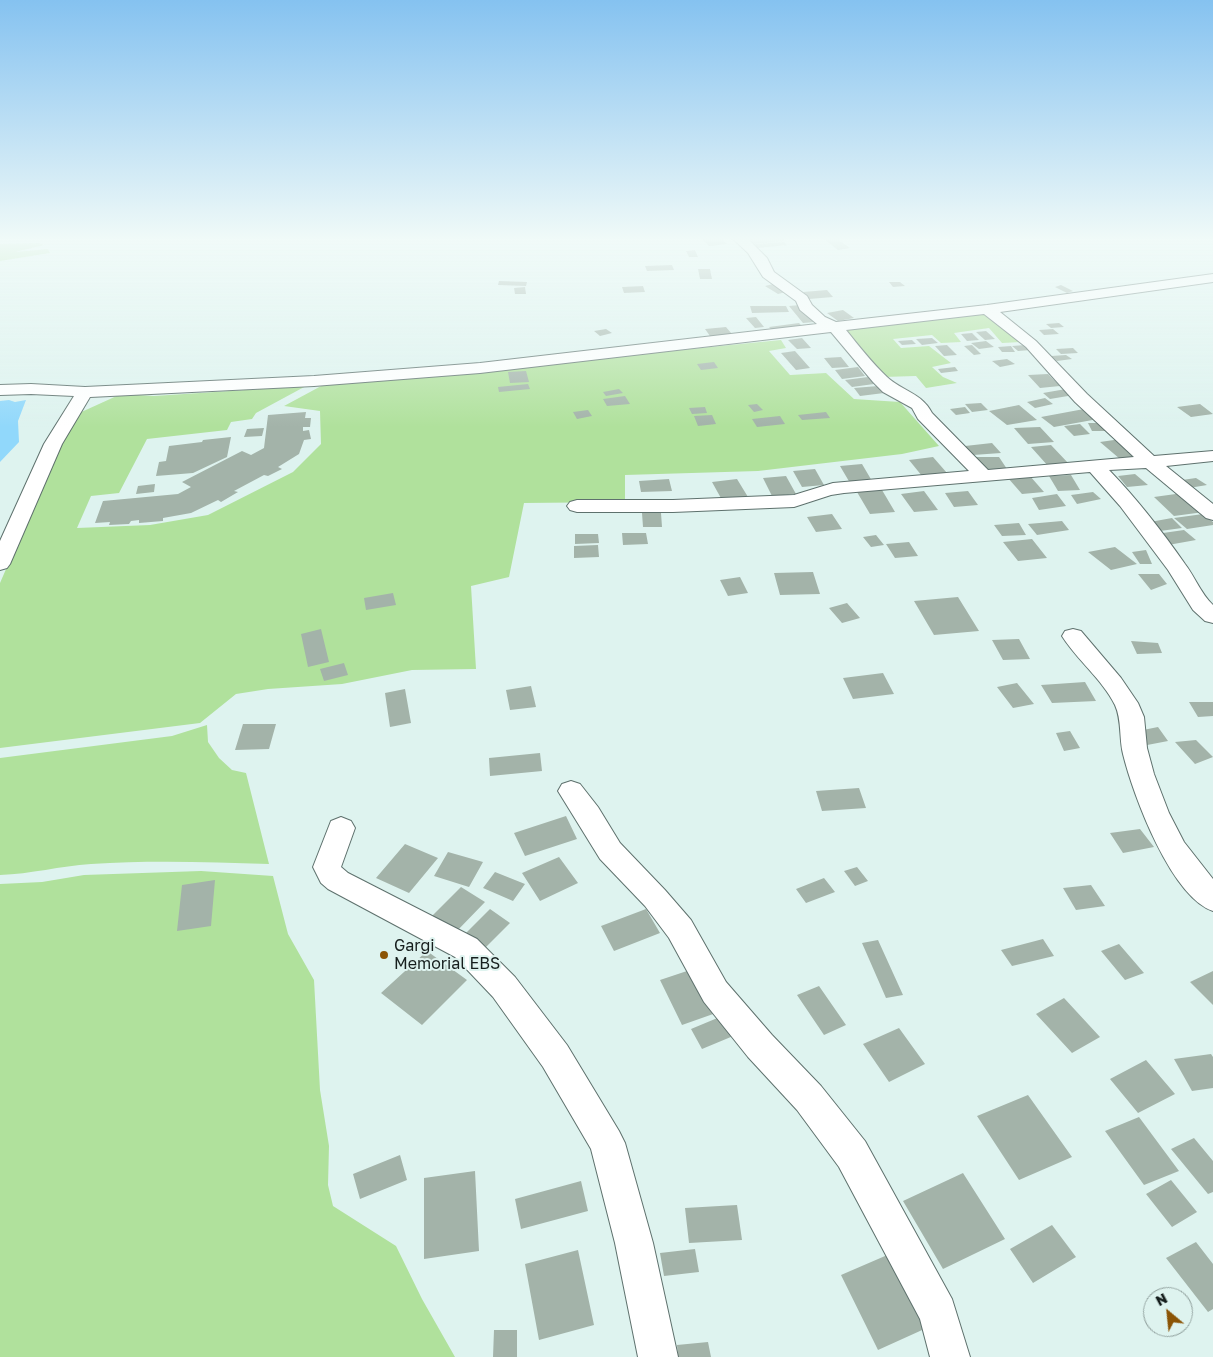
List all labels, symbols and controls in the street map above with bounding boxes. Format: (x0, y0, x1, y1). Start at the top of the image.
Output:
place label: Gargi Memorial EBS (394, 936, 500, 974)
marker: Gargi Memorial EBS (378, 949, 390, 961)
north arrow (1143, 1287, 1193, 1337)
text: N (1152, 1289, 1170, 1309)

